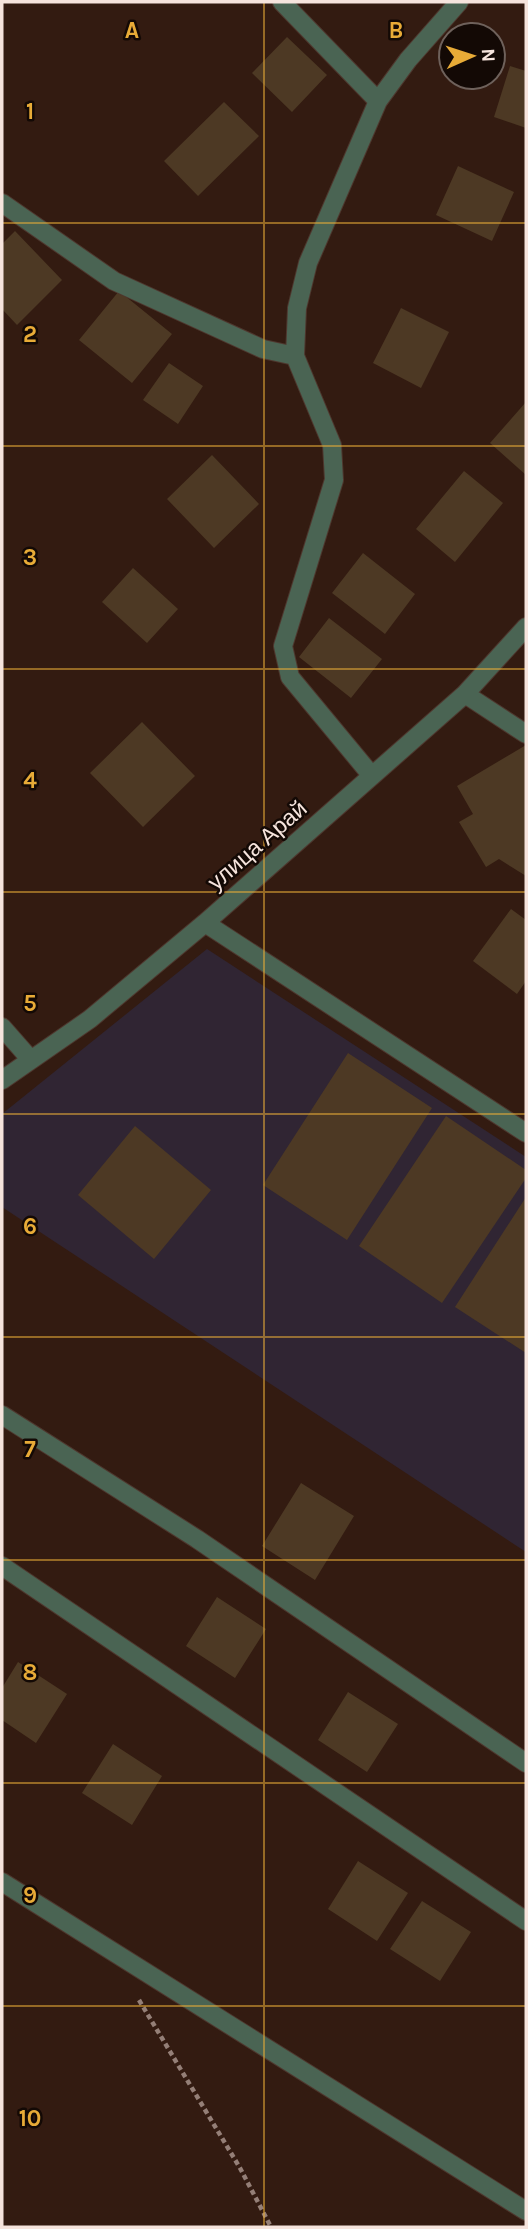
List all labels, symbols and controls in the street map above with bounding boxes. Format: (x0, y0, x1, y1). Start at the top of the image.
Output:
text: A (125, 17, 139, 44)
text: B (389, 17, 403, 44)
north arrow (437, 21, 507, 91)
text: N (477, 48, 499, 63)
text: 1 (26, 98, 34, 125)
text: 2 (23, 321, 37, 348)
text: 3 (23, 544, 37, 571)
text: 4 (23, 767, 37, 794)
street label: улица Арай (202, 795, 312, 896)
text: 5 (23, 990, 37, 1017)
text: 6 (23, 1213, 37, 1240)
text: 7 (24, 1436, 36, 1463)
text: 8 (23, 1659, 37, 1686)
text: 9 (23, 1882, 37, 1909)
text: 10 (19, 2105, 41, 2132)

